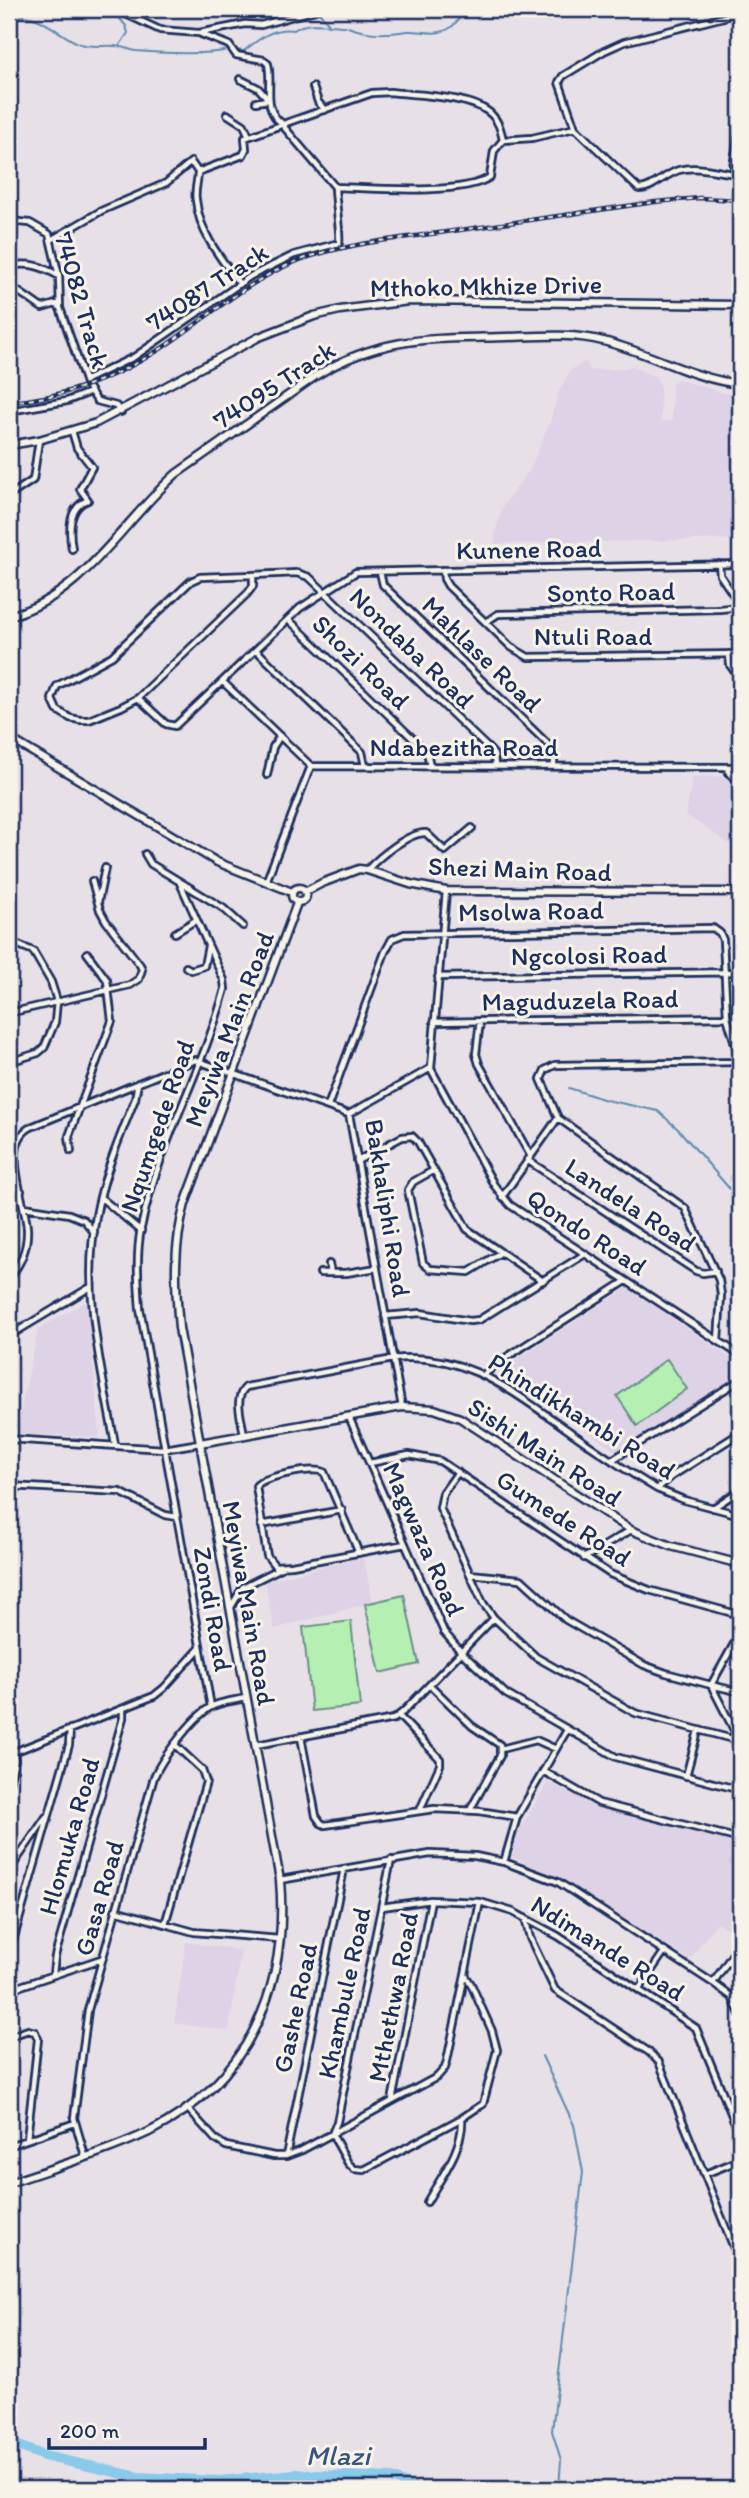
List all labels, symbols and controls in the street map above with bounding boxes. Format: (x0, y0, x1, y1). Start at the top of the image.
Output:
street label: 74082 Track (47, 228, 117, 372)
street label: 74087 Track (140, 235, 275, 338)
street label: Mthoko Mkhize Drive (370, 268, 602, 304)
street label: 74095 Track (207, 333, 342, 436)
street label: Kunene Road (456, 532, 602, 566)
street label: Sonto Road (547, 575, 675, 609)
street label: Nondaba Road (343, 581, 482, 716)
street label: Mahlase Road (415, 589, 549, 720)
street label: Shozi Road (306, 608, 416, 716)
street label: Ntuli Road (534, 620, 652, 652)
street label: Ndabezitha Road (370, 731, 559, 763)
street label: Shezi Main Road (427, 850, 613, 888)
street label: Msolwa Road (458, 894, 605, 928)
street label: Meyiwa Main Road (177, 926, 281, 1131)
street label: Ngcolosi Road (511, 938, 667, 972)
street label: Maguduzela Road (481, 982, 679, 1018)
street label: Nqumgede Road (113, 1036, 201, 1216)
street label: Bakhaliphi Road (358, 1117, 418, 1299)
street label: Landela Road (559, 1151, 703, 1260)
street label: Qondo Road (521, 1181, 653, 1283)
street label: Phindikhambi Road (483, 1346, 682, 1486)
street label: Sishi Main Road (462, 1390, 629, 1514)
street label: Magwaza Road (376, 1457, 472, 1622)
street label: Gumede Road (490, 1462, 638, 1574)
street label: Meyiwa Main Road (215, 1498, 283, 1708)
street label: Zondi Road (186, 1544, 240, 1674)
street label: Hlomuka Road (31, 1753, 107, 1919)
street label: Gasa Road (67, 1837, 131, 1959)
street label: Ndimande Road (525, 1888, 691, 2008)
street label: Khambule Road (310, 1904, 378, 2082)
street label: Mthethwa Road (361, 1909, 425, 2085)
street label: Gashe Road (266, 1940, 324, 2076)
scale bar (49, 2407, 205, 2451)
text: 200 m (60, 2418, 120, 2443)
water label: Mlazi (306, 2438, 373, 2472)

